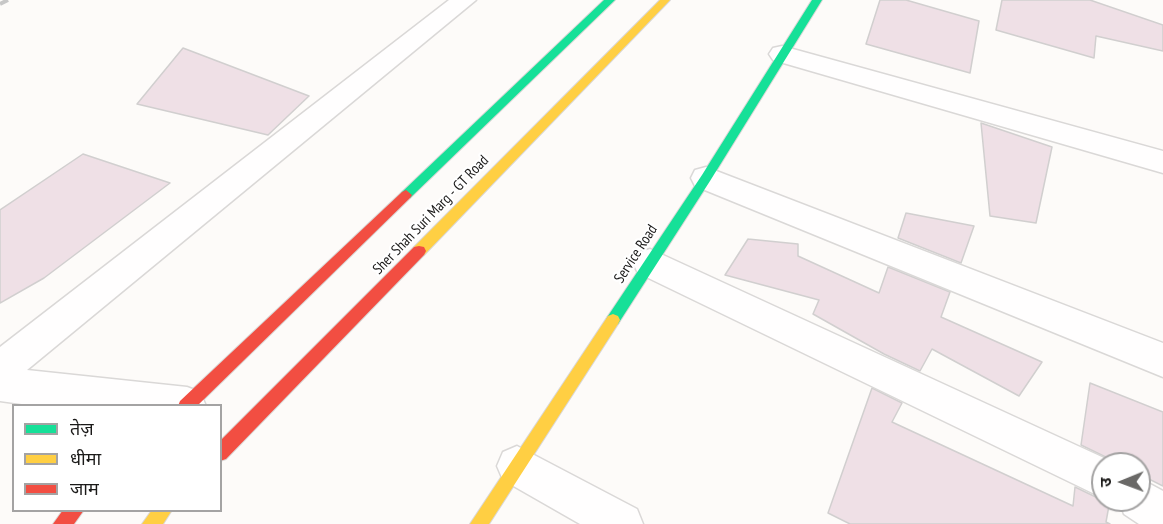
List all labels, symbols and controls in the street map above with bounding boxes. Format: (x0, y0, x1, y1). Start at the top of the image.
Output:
street label: Sher Shah Suri Marg - GT Road (369, 152, 493, 278)
street label: Service Road (611, 221, 661, 287)
legend (12, 404, 222, 512)
text: तेज़ (70, 417, 94, 440)
text: धीमा (70, 447, 101, 470)
north arrow (1091, 452, 1151, 512)
text: जाम (70, 477, 99, 500)
text: उ (1095, 477, 1115, 487)

